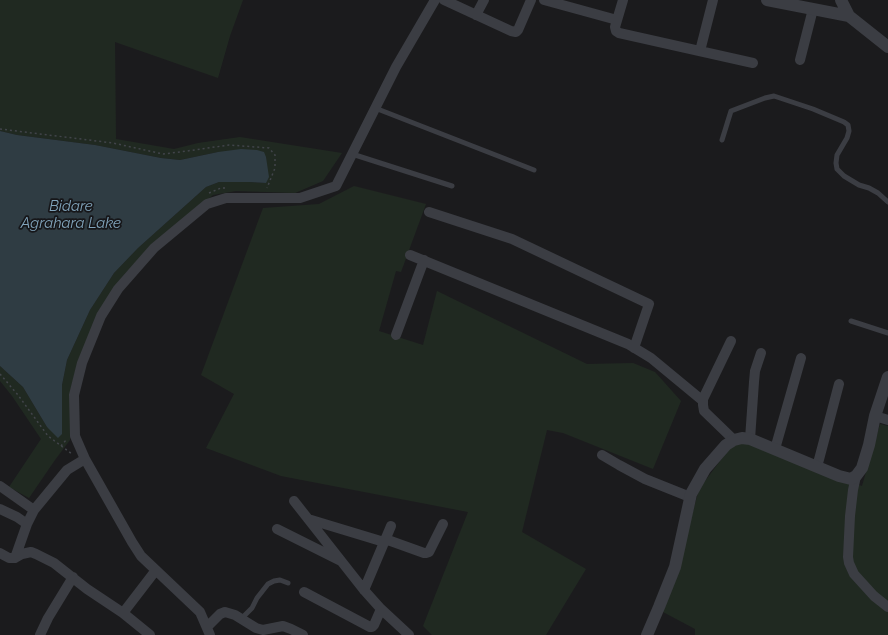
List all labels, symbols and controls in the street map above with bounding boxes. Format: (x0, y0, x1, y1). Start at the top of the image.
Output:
water label: Bidare Agrahara Lake (21, 197, 121, 232)

